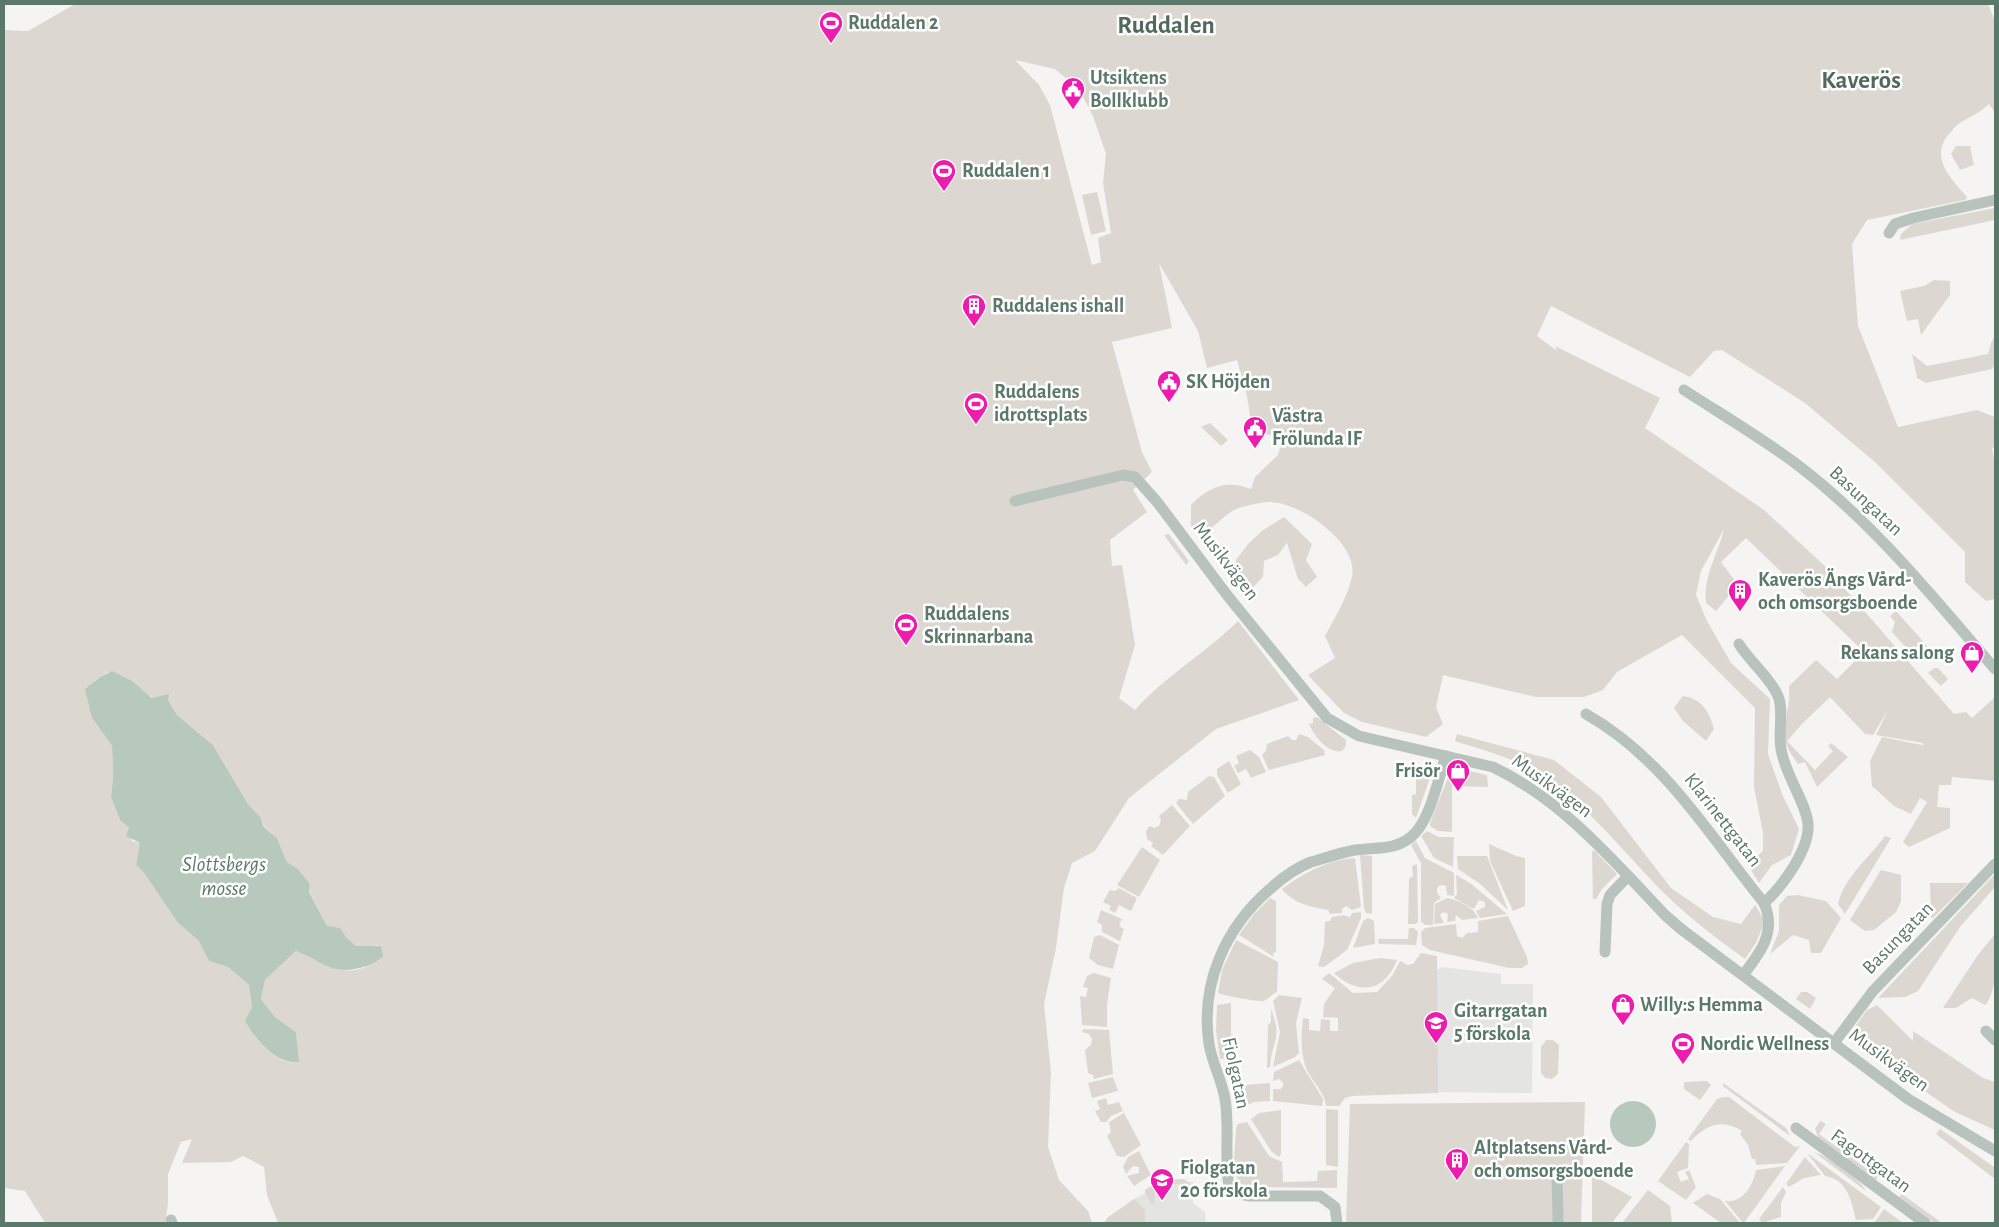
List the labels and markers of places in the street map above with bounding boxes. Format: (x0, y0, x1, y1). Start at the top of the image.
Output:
sports icon: Ruddalen 2 (818, 10, 844, 44)
place label: Ruddalen 2 (848, 13, 938, 33)
place label: Utsiktens Bollklubb (1090, 68, 1168, 111)
public building icon: Utsiktens Bollklubb (1060, 76, 1086, 110)
sports icon: Ruddalen 1 (931, 158, 957, 192)
place label: Ruddalen 1 (962, 161, 1050, 181)
building icon: Ruddalens ishall (961, 293, 987, 327)
place label: Ruddalens ishall (992, 296, 1124, 316)
public building icon: SK Höjden (1156, 369, 1182, 403)
place label: SK Höjden (1186, 372, 1270, 392)
place label: Ruddalens idrottsplats (994, 382, 1088, 425)
sports icon: Ruddalens idrottsplats (963, 391, 989, 425)
place label: Västra Frölunda IF (1272, 406, 1363, 449)
public building icon: Västra Frölunda IF (1242, 415, 1268, 449)
place label: Kaverös Ängs Vård- och omsorgsboende (1758, 568, 1917, 613)
building icon: Kaverös Ängs Vård- och omsorgsboende (1727, 578, 1753, 612)
place label: Ruddalens Skrinnarbana (924, 604, 1034, 647)
sports icon: Ruddalens Skrinnarbana (893, 612, 919, 646)
shop icon: Rekans salong (1959, 640, 1985, 674)
place label: Rekans salong (1840, 643, 1955, 663)
shop icon: Frisör (1445, 758, 1471, 792)
place label: Frisör (1395, 761, 1440, 781)
shop icon: Willy:s Hemma (1610, 992, 1636, 1026)
place label: Willy:s Hemma (1640, 995, 1763, 1015)
place label: Gitarrgatan 5 förskola (1454, 1001, 1548, 1044)
school or university icon: Gitarrgatan 5 förskola (1423, 1010, 1449, 1044)
sports icon: Nordic Wellness (1670, 1031, 1696, 1065)
place label: Nordic Wellness (1700, 1034, 1829, 1054)
place label: Altplatsens Vård- och omsorgsboende (1474, 1138, 1633, 1181)
building icon: Altplatsens Vård- och omsorgsboende (1444, 1147, 1470, 1181)
place label: Fiolgatan 20 förskola (1180, 1158, 1268, 1201)
school or university icon: Fiolgatan 20 förskola (1149, 1167, 1175, 1201)

